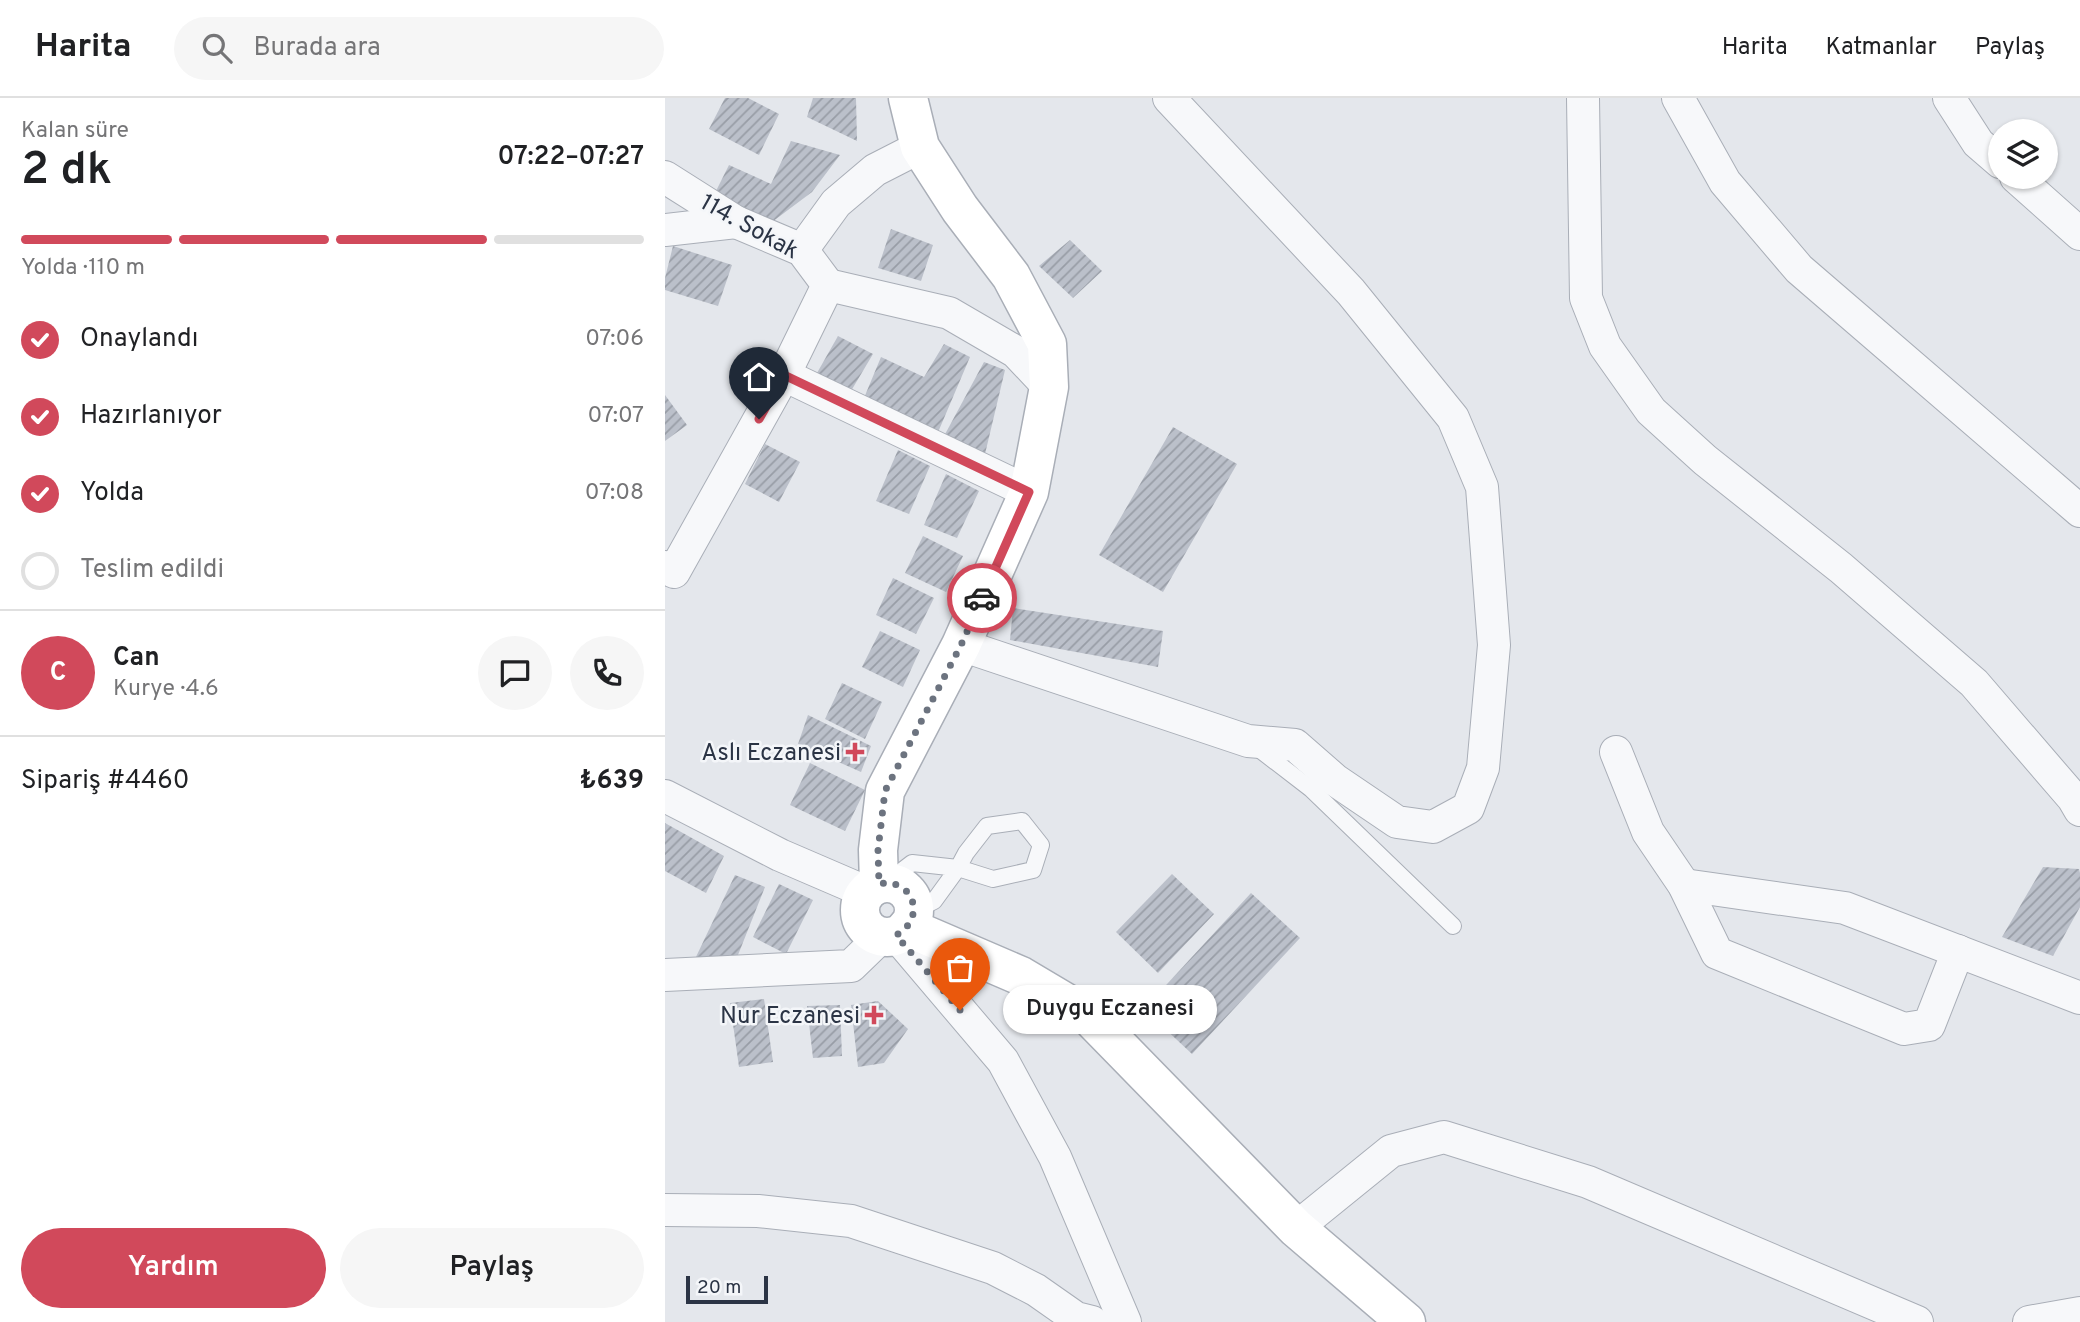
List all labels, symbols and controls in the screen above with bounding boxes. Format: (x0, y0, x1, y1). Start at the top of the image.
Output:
search box (174, 17, 664, 80)
text: Harita (35, 27, 132, 69)
icon: search (198, 29, 236, 67)
text: Burada ara (254, 32, 381, 65)
text: Harita (1722, 33, 1788, 63)
text: Katmanlar (1826, 33, 1937, 63)
text: Paylaş (1975, 33, 2045, 63)
text: Kalan süre (21, 117, 129, 146)
map controls (1988, 119, 2058, 189)
button: layers (1988, 119, 2058, 189)
text: 07:22–07:27 (498, 141, 644, 174)
text: 2 dk (21, 142, 112, 201)
street label: 114. Sokak (694, 188, 804, 267)
text: Yolda · 110 m (21, 254, 145, 283)
icon: check (21, 321, 59, 359)
text: Onaylandı (80, 323, 198, 356)
text: 07:06 (585, 325, 644, 354)
pin (729, 347, 789, 419)
icon: home (740, 358, 778, 396)
icon: check (21, 398, 59, 436)
text: Hazırlanıyor (80, 400, 222, 433)
text: 07:07 (588, 402, 644, 431)
icon: check (21, 475, 59, 513)
text: Yolda (80, 477, 144, 510)
text: 07:08 (585, 479, 644, 508)
text: Teslim edildi (80, 554, 224, 587)
courier (947, 563, 1017, 633)
icon: car (963, 579, 1001, 617)
button: chat (478, 636, 552, 710)
button: phone (570, 636, 644, 710)
text: Can (113, 642, 160, 675)
text: C (50, 657, 66, 690)
text: Kurye · 4.6 (113, 675, 219, 704)
place label: Aslı Eczanesi (701, 739, 841, 769)
marker: Aslı Eczanesi (847, 744, 863, 760)
text: Sipariş #4460 (21, 765, 189, 798)
text: ₺639 (579, 765, 644, 798)
pin (930, 938, 990, 1010)
icon: bag (941, 949, 979, 987)
callout: Duygu Eczanesi (1002, 986, 1215, 1034)
text: Duygu Eczanesi (1026, 995, 1194, 1024)
place label: Nur Eczanesi (720, 1002, 860, 1032)
marker: Nur Eczanesi (866, 1007, 882, 1023)
button: Yardım (21, 1228, 326, 1308)
button: Paylaş (340, 1228, 644, 1308)
scale bar (686, 1273, 768, 1305)
text: 20 m (697, 1276, 741, 1300)

